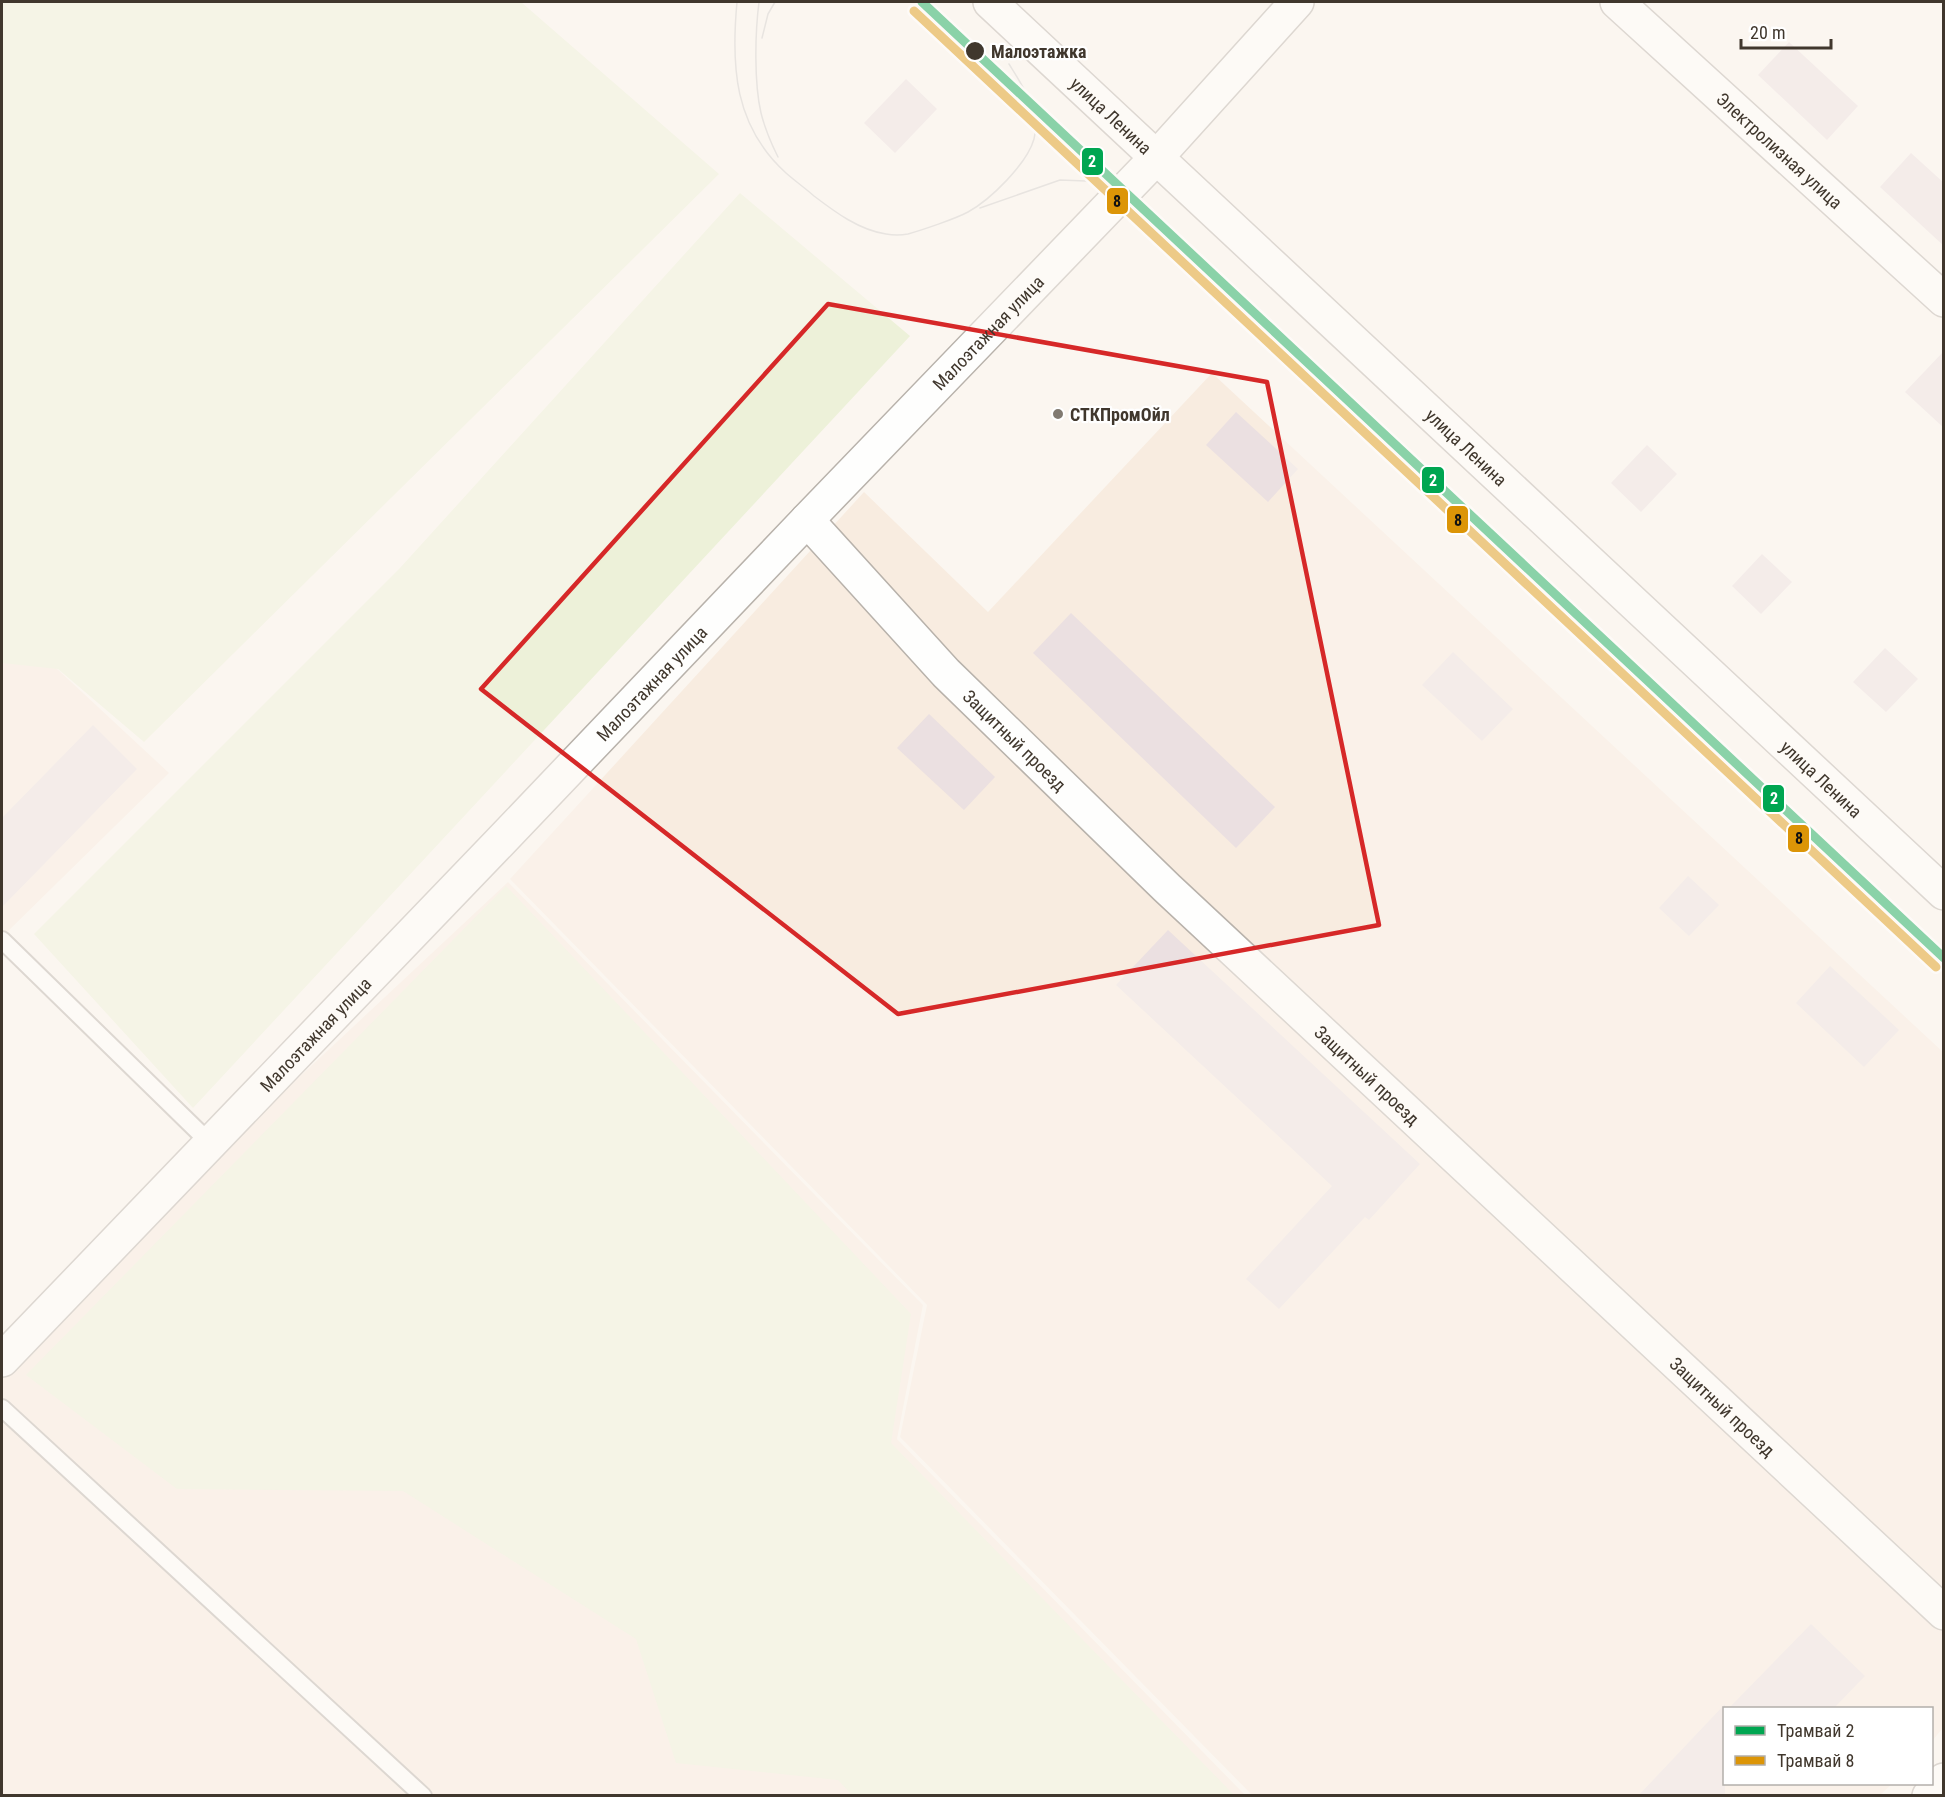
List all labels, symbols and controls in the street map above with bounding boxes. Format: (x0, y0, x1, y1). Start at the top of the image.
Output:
scale bar (1741, 12, 1831, 50)
text: 20 m (1750, 22, 1785, 43)
marker: Малоэтажка (964, 40, 986, 62)
place label: Малоэтажка (991, 41, 1086, 62)
street label: улица Ленина (1066, 72, 1156, 158)
street label: Электролизная улица (1712, 88, 1847, 213)
line badge: 2 (1081, 147, 1104, 176)
text: 2 (1088, 152, 1096, 171)
line badge: 8 (1106, 187, 1129, 215)
text: 8 (1113, 192, 1121, 211)
street label: Малоэтажная улица (928, 271, 1048, 394)
place label: СТКПромОйл (1070, 404, 1170, 425)
street label: улица Ленина (1422, 404, 1511, 490)
marker: СТКПромОйл (1051, 407, 1065, 421)
line badge: 2 (1421, 466, 1445, 494)
text: 2 (1429, 471, 1437, 490)
line badge: 8 (1446, 505, 1469, 534)
text: 8 (1454, 511, 1462, 530)
street label: Малоэтажная улица (592, 621, 711, 745)
street label: Защитный проезд (959, 685, 1071, 795)
street label: улица Ленина (1777, 736, 1867, 822)
line badge: 2 (1762, 784, 1785, 813)
text: 2 (1770, 789, 1778, 808)
line badge: 8 (1787, 824, 1810, 853)
text: 8 (1795, 829, 1803, 848)
street label: Малоэтажная улица (256, 973, 375, 1096)
street label: Защитный проезд (1311, 1021, 1424, 1129)
street label: Защитный проезд (1666, 1352, 1780, 1461)
legend (1723, 1707, 1933, 1785)
text: Трамвай 2 (1777, 1720, 1855, 1741)
text: Трамвай 8 (1777, 1750, 1854, 1771)

